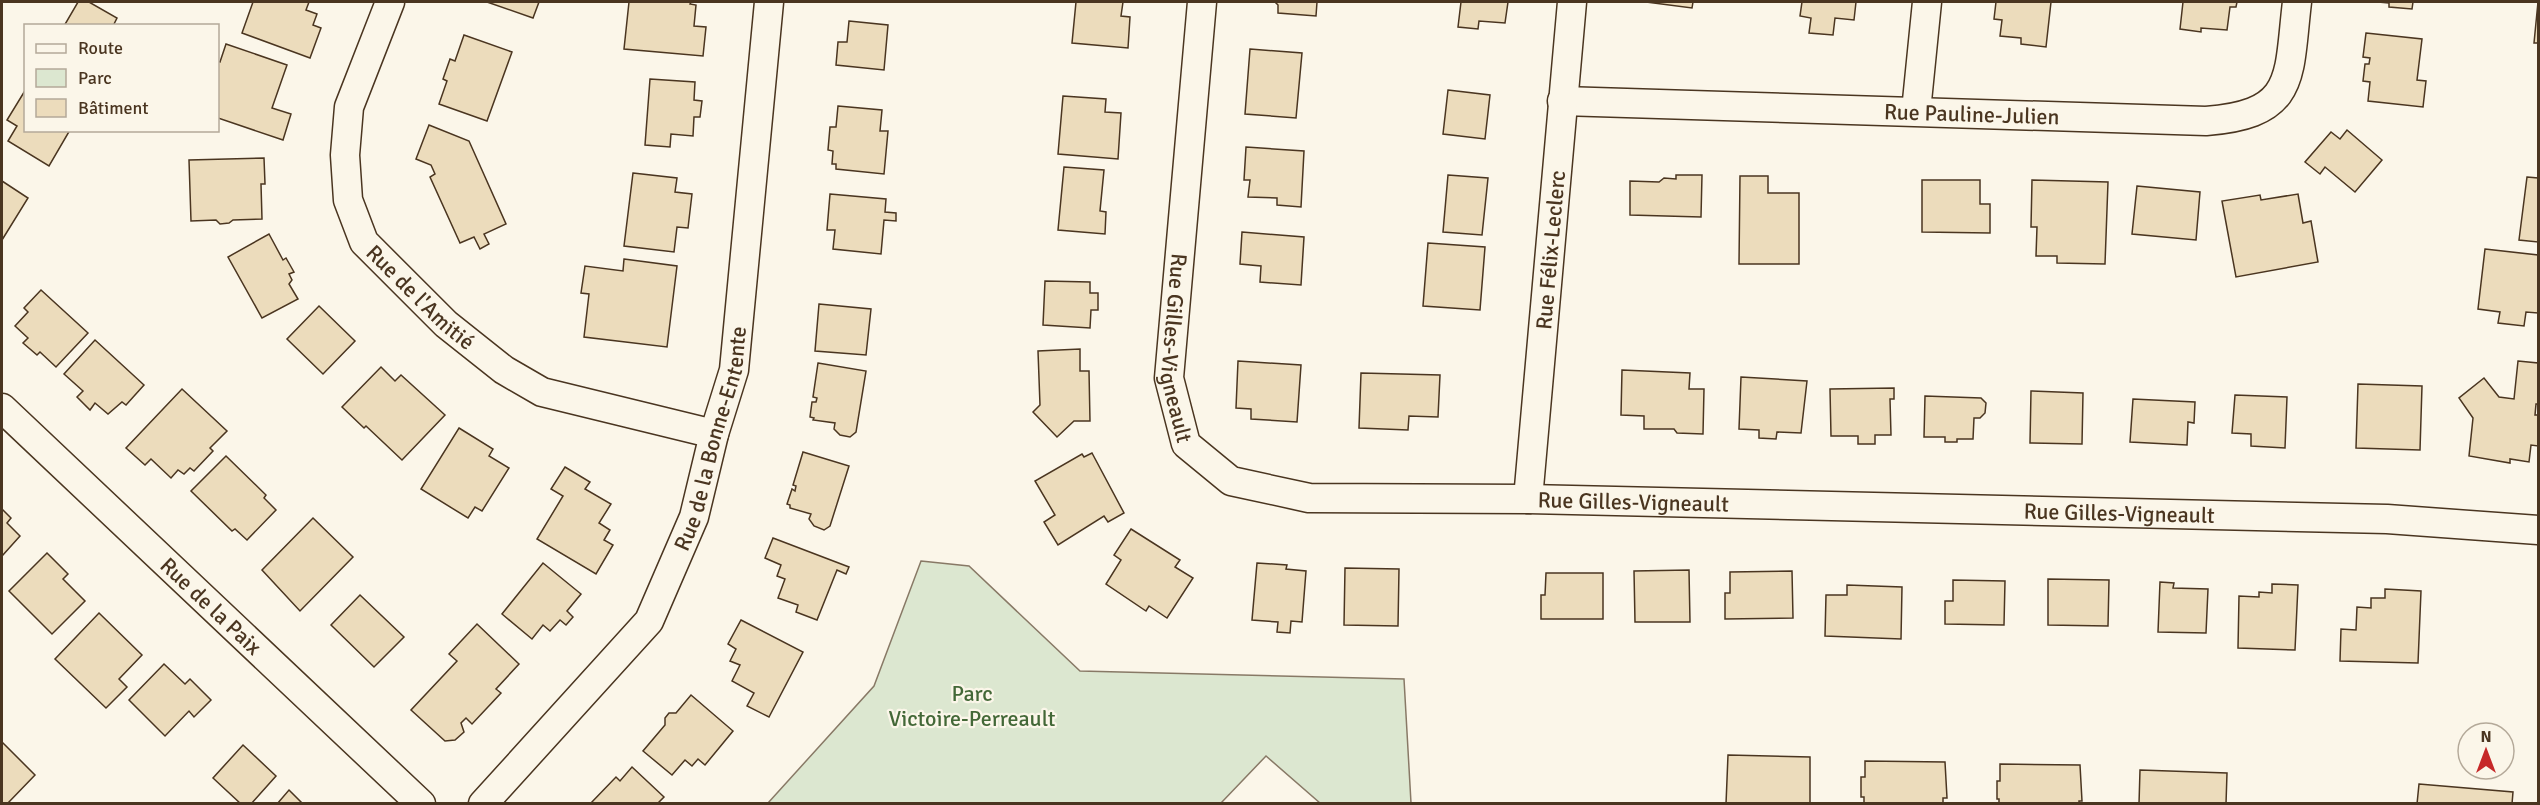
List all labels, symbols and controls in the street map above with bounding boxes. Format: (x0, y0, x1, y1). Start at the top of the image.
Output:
legend (24, 24, 219, 132)
text: Route (78, 37, 123, 59)
text: Parc (78, 67, 112, 89)
text: Bâtiment (78, 97, 149, 119)
street label: Rue Pauline-Julien (1884, 98, 2060, 130)
street label: Rue Félix-Leclerc (1530, 169, 1571, 331)
street label: Rue de l'Amitié (361, 239, 480, 355)
street label: Rue Gilles-Vigneault (1155, 252, 1199, 446)
street label: Rue de la Bonne-Entente (668, 325, 752, 555)
street label: Rue Gilles-Vigneault (1537, 486, 1729, 517)
street label: Rue Gilles-Vigneault (2023, 497, 2215, 528)
street label: Rue de la Paix (155, 551, 268, 660)
park label: Parc Victoire-Perreault (889, 680, 1056, 732)
north arrow (2456, 721, 2516, 781)
text: N (2480, 727, 2492, 747)

